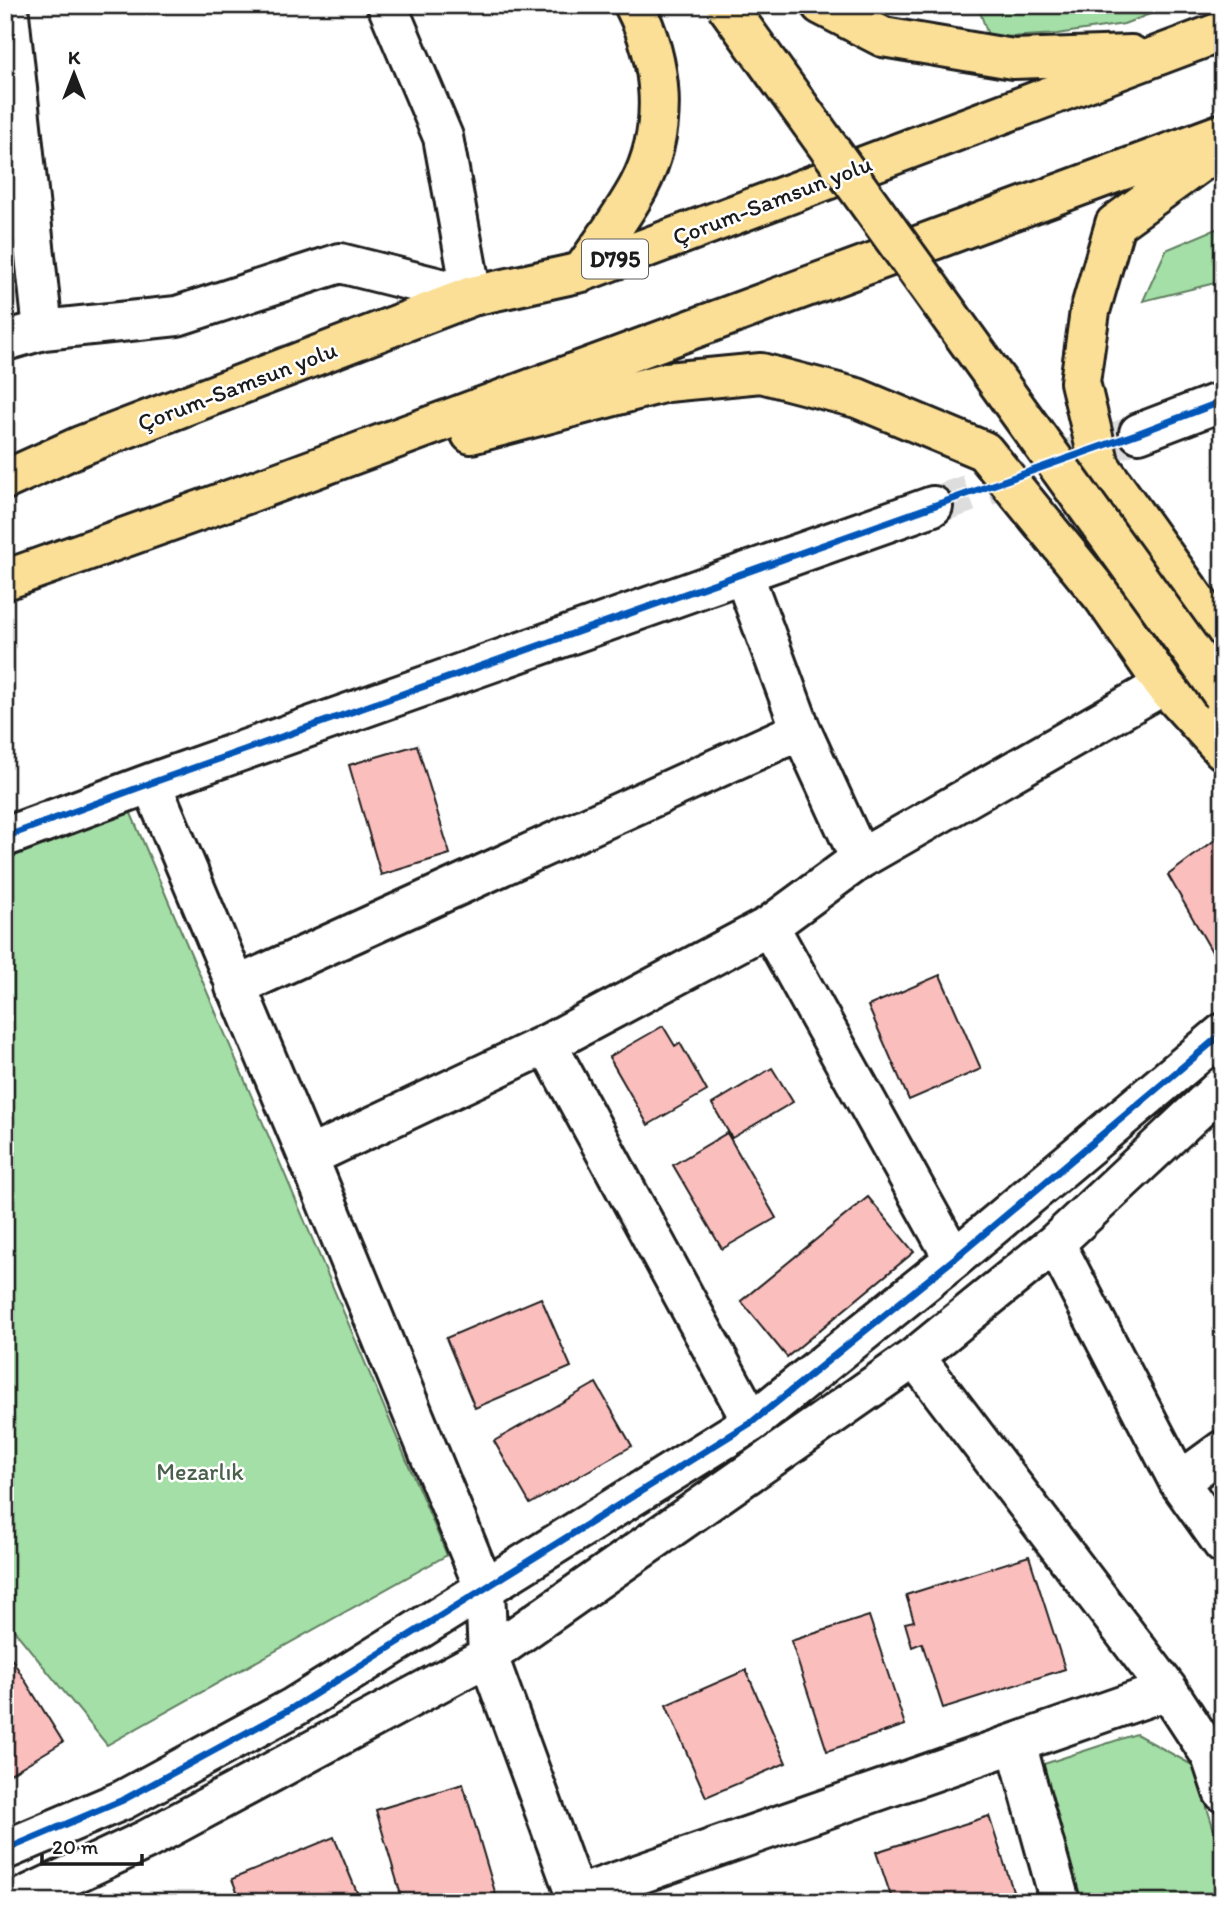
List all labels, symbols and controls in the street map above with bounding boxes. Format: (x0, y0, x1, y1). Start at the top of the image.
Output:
north arrow (38, 38, 108, 108)
text: K (68, 46, 81, 69)
street label: Çorum-Samsun yolu (668, 149, 876, 251)
road number: D795 (582, 240, 648, 278)
street label: Çorum-Samsun yolu (133, 335, 341, 437)
park label: Mezarlık (156, 1457, 244, 1486)
scale bar (42, 1823, 142, 1867)
text: 20 m (52, 1834, 99, 1859)

